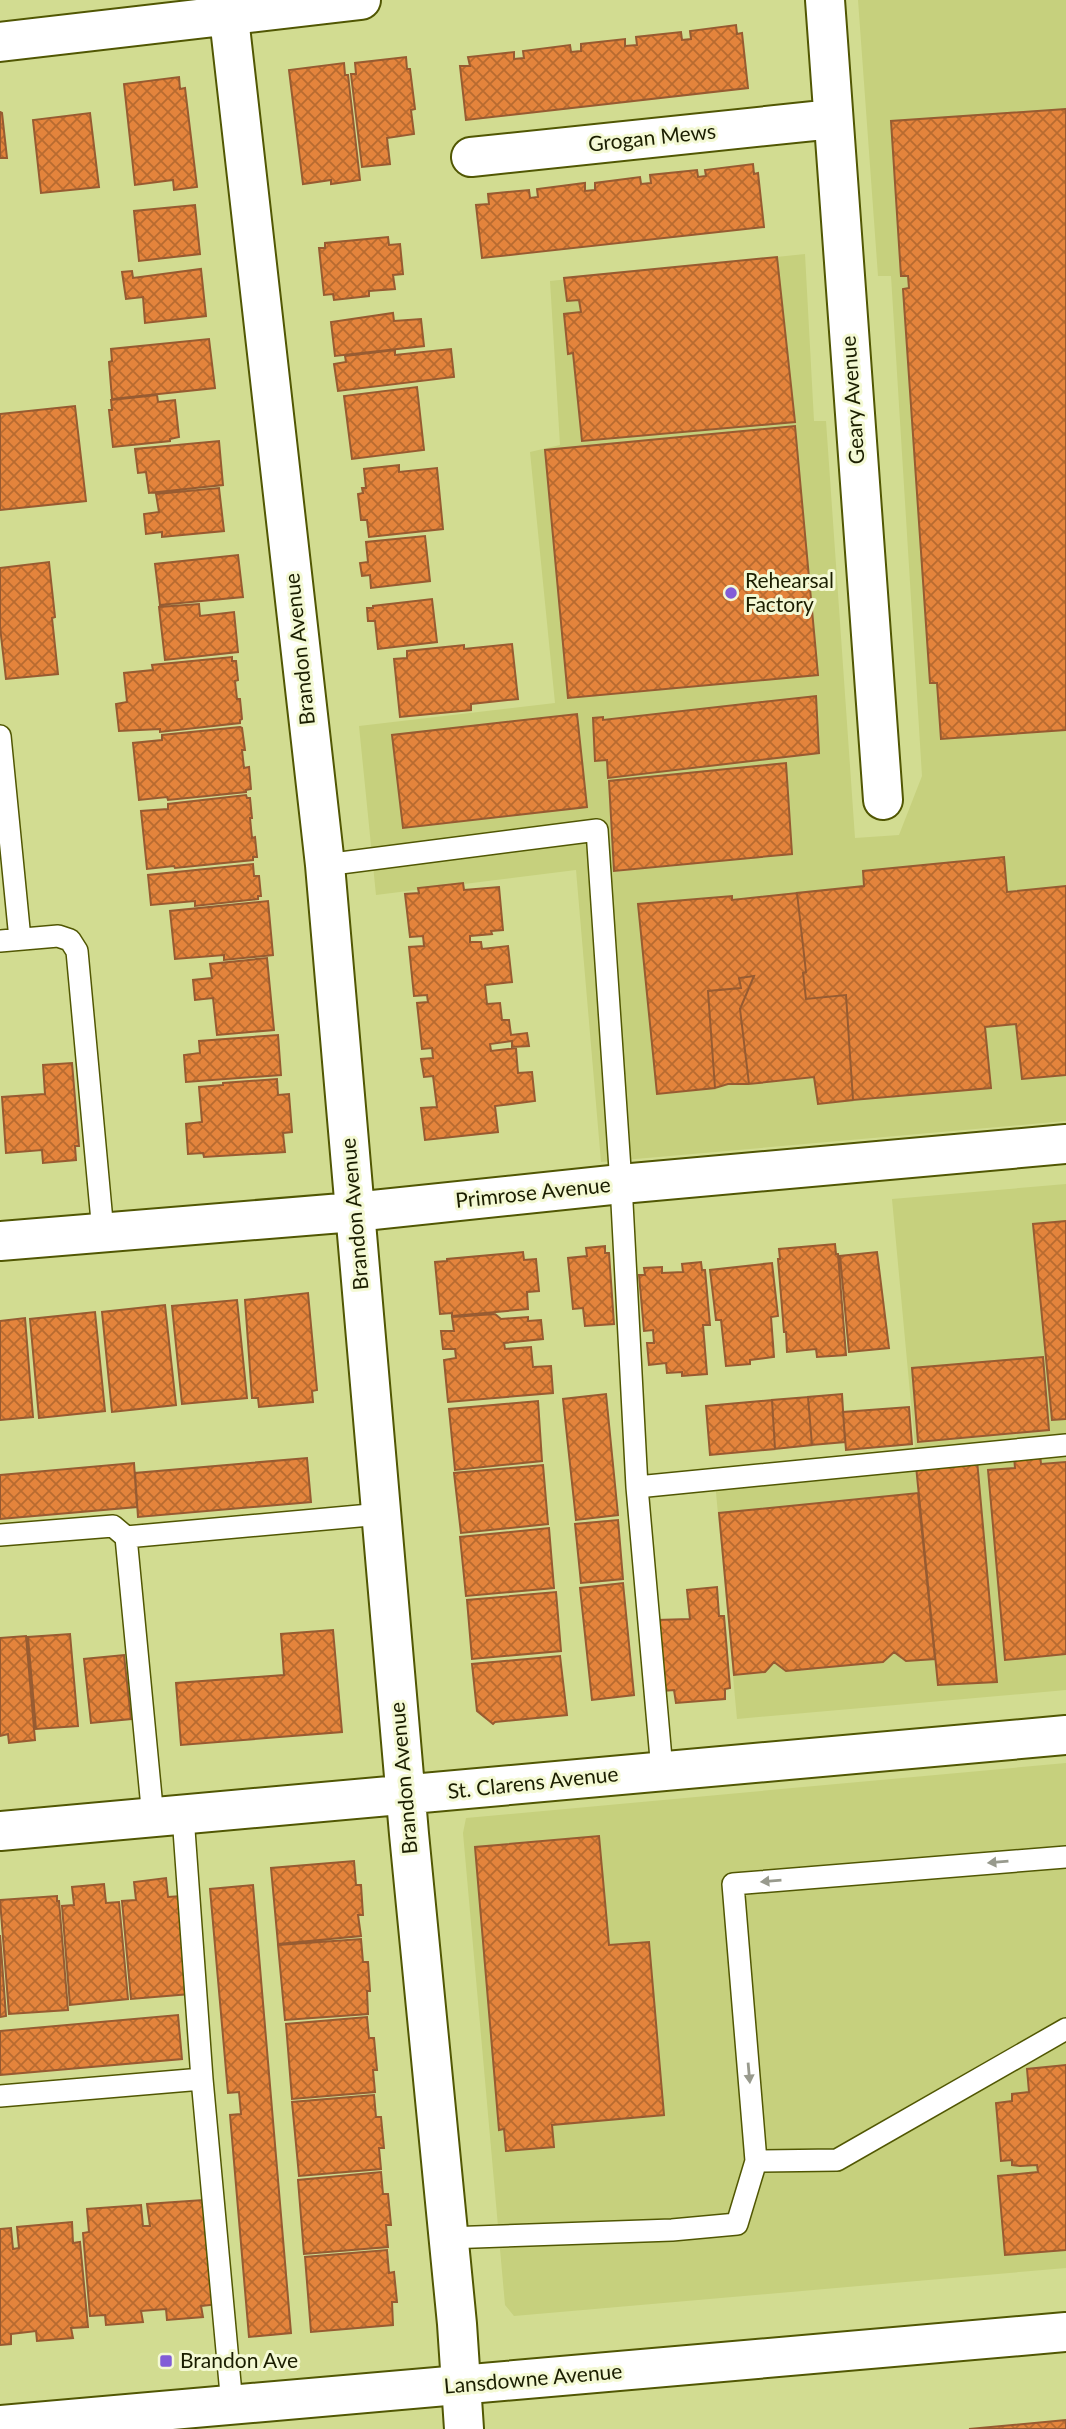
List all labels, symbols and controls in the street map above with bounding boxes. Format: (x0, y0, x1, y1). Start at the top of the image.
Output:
street label: Grogan Mews (587, 117, 717, 156)
street label: Geary Avenue (835, 335, 868, 465)
place label: Rehearsal Factory (745, 567, 834, 616)
street label: Brandon Avenue (278, 572, 319, 726)
marker: Rehearsal Factory (723, 585, 739, 601)
street label: Brandon Avenue (334, 1137, 373, 1291)
street label: Primrose Avenue (454, 1171, 612, 1212)
street label: Brandon Avenue (383, 1701, 422, 1855)
street label: St. Clarens Avenue (446, 1760, 619, 1803)
one-way arrow (987, 1857, 1009, 1868)
one-way arrow (760, 1876, 782, 1887)
one-way arrow (744, 2062, 755, 2084)
place label: Brandon Ave (180, 2347, 298, 2372)
marker: Brandon Ave (158, 2353, 174, 2369)
street label: Lansdowne Avenue (443, 2357, 623, 2398)

